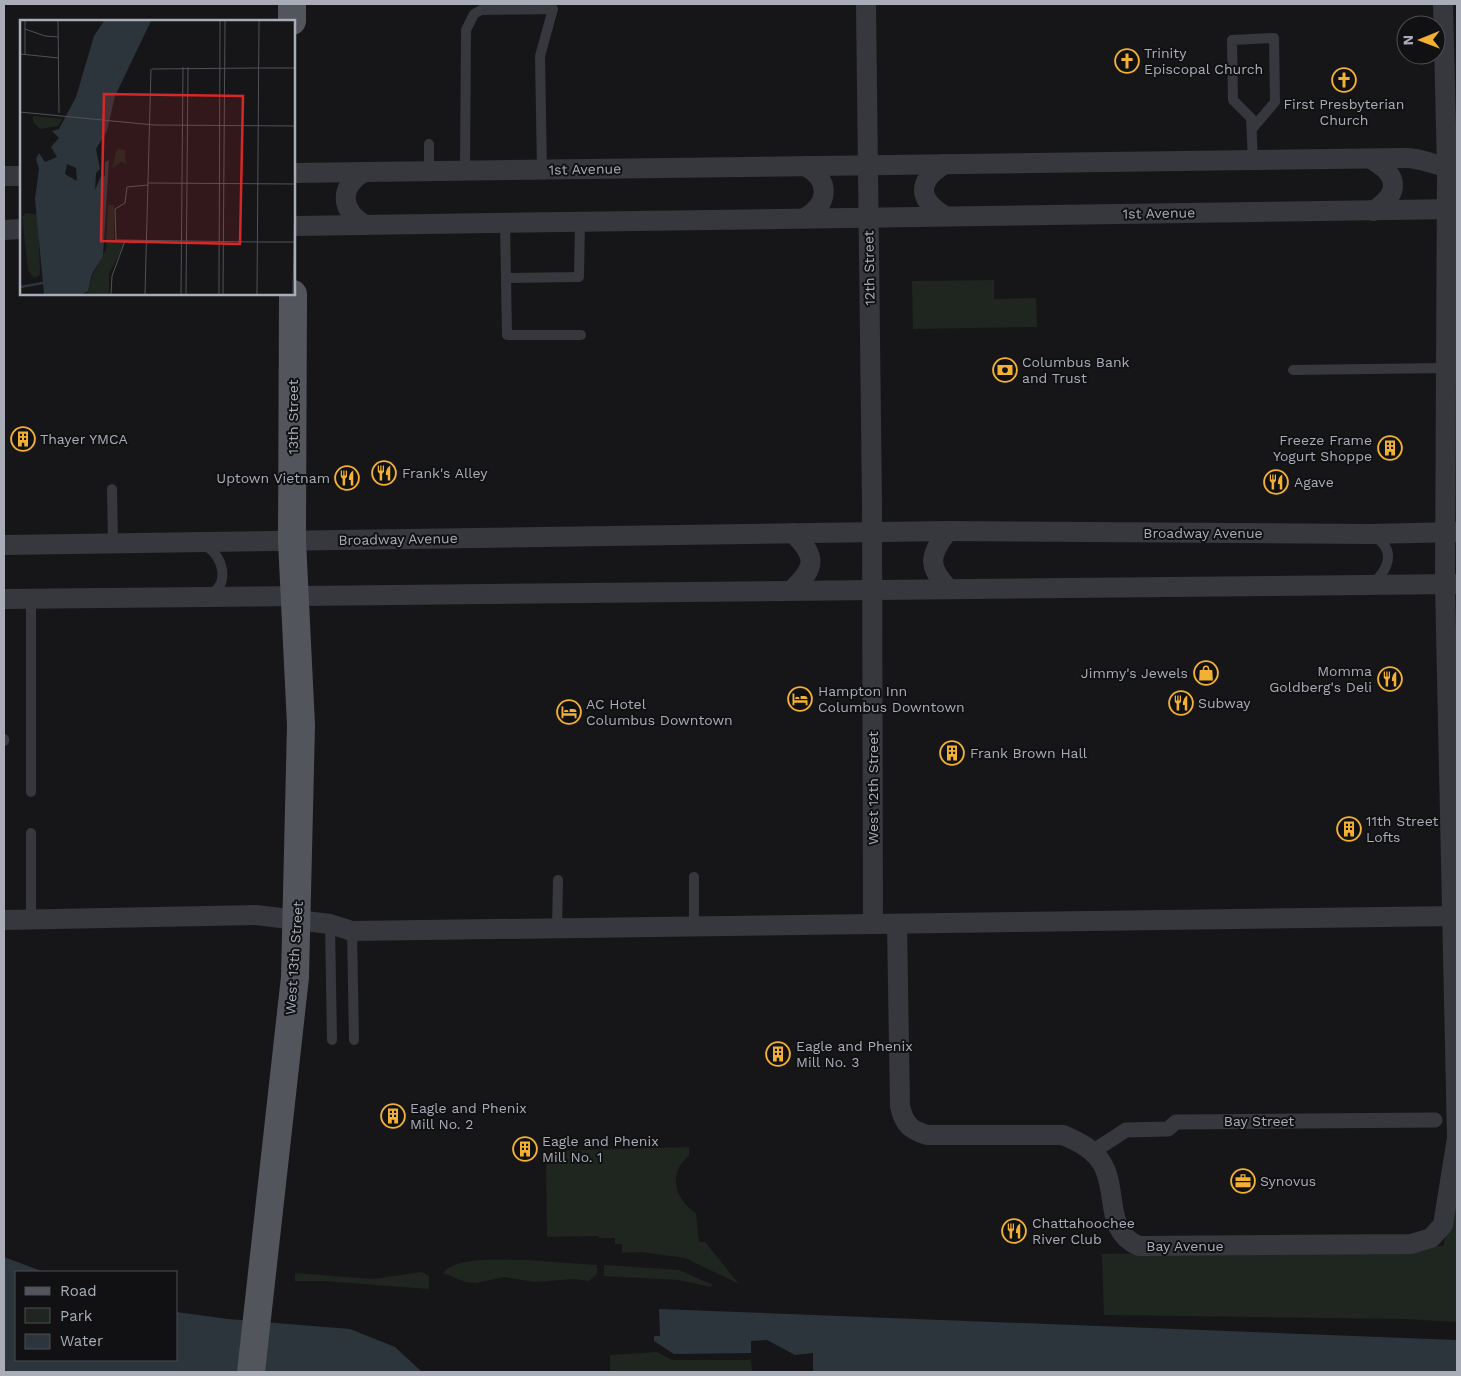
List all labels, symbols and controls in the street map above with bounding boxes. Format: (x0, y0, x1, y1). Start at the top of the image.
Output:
north arrow (1396, 15, 1446, 65)
inset map (20, 20, 295, 295)
text: N (1400, 35, 1416, 46)
place label: Trinity Episcopal Church (1144, 45, 1263, 77)
church icon: Trinity Episcopal Church (1114, 48, 1140, 74)
church icon: First Presbyterian Church (1331, 67, 1357, 93)
place label: First Presbyterian Church (1284, 96, 1404, 128)
street label: 1st Avenue (549, 160, 621, 178)
street label: 1st Avenue (1123, 204, 1195, 222)
street label: 12th Street (860, 230, 878, 306)
place label: Columbus Bank and Trust (1022, 354, 1130, 386)
bank icon: Columbus Bank and Trust (992, 357, 1018, 383)
street label: 13th Street (285, 379, 301, 455)
building icon: Thayer YMCA (10, 426, 36, 452)
place label: Thayer YMCA (40, 431, 128, 447)
place label: Freeze Frame Yogurt Shoppe (1273, 432, 1372, 464)
building icon: Freeze Frame Yogurt Shoppe (1377, 435, 1403, 461)
restaurant icon: Frank's Alley (371, 460, 397, 486)
restaurant icon: Uptown Vietnam (334, 465, 360, 491)
place label: Frank's Alley (402, 465, 488, 481)
restaurant icon: Agave (1263, 469, 1289, 495)
place label: Uptown Vietnam (216, 470, 330, 486)
place label: Agave (1294, 474, 1334, 490)
street label: Broadway Avenue (1143, 525, 1263, 541)
street label: Broadway Avenue (338, 530, 458, 548)
shop icon: Jimmy's Jewels (1193, 660, 1219, 686)
place label: Momma Goldberg's Deli (1269, 663, 1372, 695)
place label: Jimmy's Jewels (1081, 665, 1188, 681)
restaurant icon: Momma Goldberg's Deli (1377, 666, 1403, 692)
place label: Hampton Inn Columbus Downtown (818, 683, 965, 715)
hotel icon: Hampton Inn Columbus Downtown (787, 686, 813, 712)
restaurant icon: Subway (1168, 690, 1194, 716)
place label: Subway (1198, 695, 1251, 711)
place label: AC Hotel Columbus Downtown (586, 696, 733, 728)
hotel icon: AC Hotel Columbus Downtown (556, 699, 582, 725)
street label: West 12th Street (865, 731, 881, 845)
building icon: Frank Brown Hall (939, 740, 965, 766)
place label: Frank Brown Hall (970, 745, 1088, 761)
place label: 11th Street Lofts (1366, 813, 1438, 845)
building icon: 11th Street Lofts (1336, 816, 1362, 842)
street label: West 13th Street (282, 901, 306, 1015)
place label: Eagle and Phenix Mill No. 3 (796, 1038, 913, 1070)
building icon: Eagle and Phenix Mill No. 3 (765, 1041, 791, 1067)
place label: Eagle and Phenix Mill No. 2 (410, 1100, 527, 1132)
building icon: Eagle and Phenix Mill No. 2 (380, 1103, 406, 1129)
street label: Bay Street (1224, 1113, 1294, 1129)
place label: Eagle and Phenix Mill No. 1 (542, 1133, 659, 1165)
building icon: Eagle and Phenix Mill No. 1 (512, 1136, 538, 1162)
office icon: Synovus (1230, 1168, 1256, 1194)
place label: Synovus (1260, 1173, 1316, 1189)
place label: Chattahoochee River Club (1032, 1215, 1135, 1247)
restaurant icon: Chattahoochee River Club (1001, 1218, 1027, 1244)
street label: Bay Avenue (1146, 1238, 1224, 1254)
legend (15, 1271, 178, 1361)
text: Road (60, 1282, 97, 1300)
text: Park (60, 1307, 93, 1325)
text: Water (60, 1332, 103, 1350)

